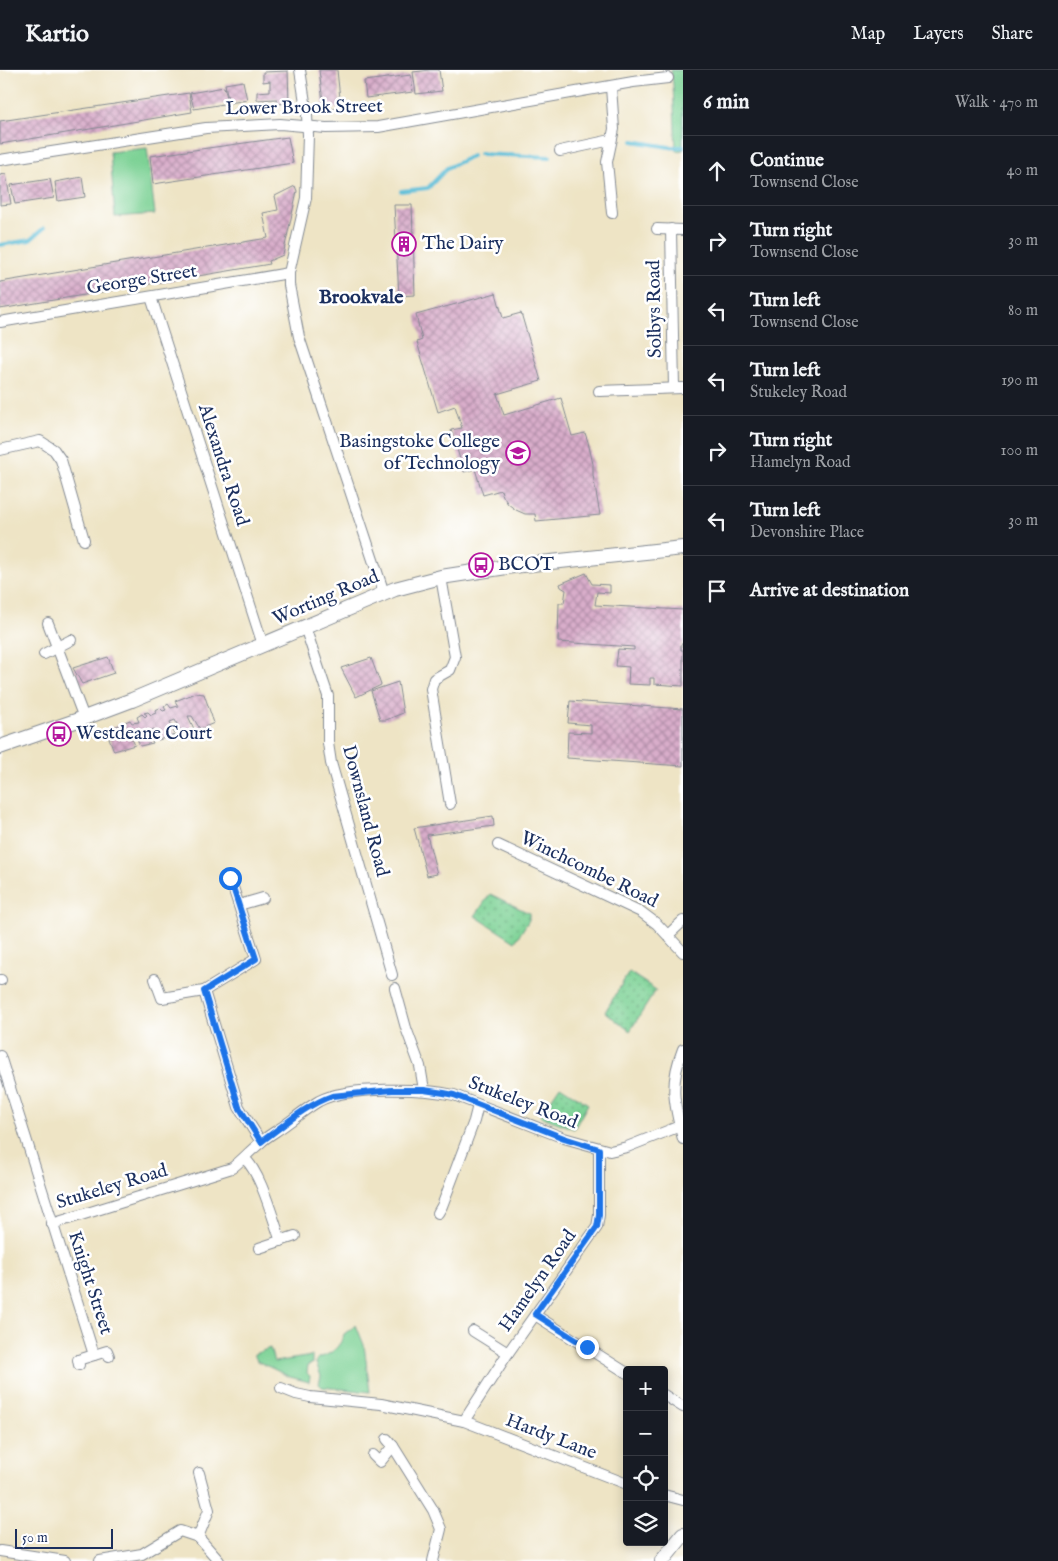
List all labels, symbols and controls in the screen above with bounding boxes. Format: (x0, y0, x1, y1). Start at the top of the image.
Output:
text: Kartio (25, 19, 89, 50)
text: Map (851, 23, 885, 46)
text: Layers (913, 23, 964, 46)
text: Share (992, 23, 1033, 46)
text: 6 min (703, 89, 749, 116)
text: Walk · 470 m (955, 93, 1038, 113)
street label: Lower Brook Street (225, 95, 383, 121)
text: Continue (750, 149, 824, 173)
icon: ahead (703, 157, 731, 185)
text: 40 m (1006, 161, 1038, 181)
text: Townsend Close (750, 173, 859, 193)
text: Turn right (750, 219, 832, 243)
icon: right (703, 227, 731, 255)
building icon: The Dairy (391, 231, 417, 257)
text: 30 m (1008, 231, 1038, 251)
place label: The Dairy (422, 232, 504, 256)
text: Townsend Close (750, 243, 859, 263)
street label: George Street (85, 259, 199, 301)
street label: Solbys Road (642, 259, 668, 358)
district label: Brookvale (319, 285, 404, 310)
text: Turn left (750, 289, 821, 313)
icon: left (703, 297, 731, 325)
text: 80 m (1008, 301, 1038, 321)
text: Townsend Close (750, 313, 859, 333)
text: Turn left (750, 359, 821, 383)
icon: left (703, 367, 731, 395)
text: 190 m (1001, 371, 1038, 391)
text: Stukeley Road (750, 383, 847, 403)
street label: Alexandra Road (192, 400, 254, 530)
text: Turn right (750, 429, 832, 453)
place label: Basingstoke College of Technology (339, 430, 501, 476)
icon: right (703, 437, 731, 465)
school or university icon: Basingstoke College of Technology (505, 440, 531, 466)
text: 100 m (1001, 441, 1038, 461)
text: Hamelyn Road (750, 453, 851, 473)
text: Turn left (750, 499, 821, 523)
icon: left (703, 507, 731, 535)
text: 30 m (1008, 511, 1038, 531)
text: Devonshire Place (750, 523, 864, 543)
bus stop icon: BCOT (468, 552, 494, 578)
place label: BCOT (498, 553, 554, 577)
street label: Worting Road (269, 564, 384, 631)
icon: arrive (703, 577, 731, 605)
text: Arrive at destination (750, 579, 909, 603)
bus stop icon: Westdeane Court (46, 721, 72, 747)
place label: Westdeane Court (76, 722, 213, 746)
street label: Downsland Road (336, 743, 394, 880)
street label: Winchcombe Road (516, 826, 663, 914)
route start (219, 867, 242, 890)
street label: Stukeley Road (465, 1071, 582, 1135)
street label: Stukeley Road (53, 1158, 171, 1215)
street label: Hamelyn Road (494, 1225, 583, 1337)
street label: Knight Street (62, 1228, 118, 1338)
route end (576, 1336, 599, 1359)
map controls (623, 1366, 668, 1546)
button: + (623, 1366, 668, 1411)
street label: Hardy Lane (502, 1409, 600, 1465)
button: − (623, 1411, 668, 1456)
button: locate (623, 1456, 668, 1501)
button: layers (623, 1501, 668, 1546)
scale bar (15, 1526, 112, 1549)
text: 50 m (22, 1529, 48, 1547)

